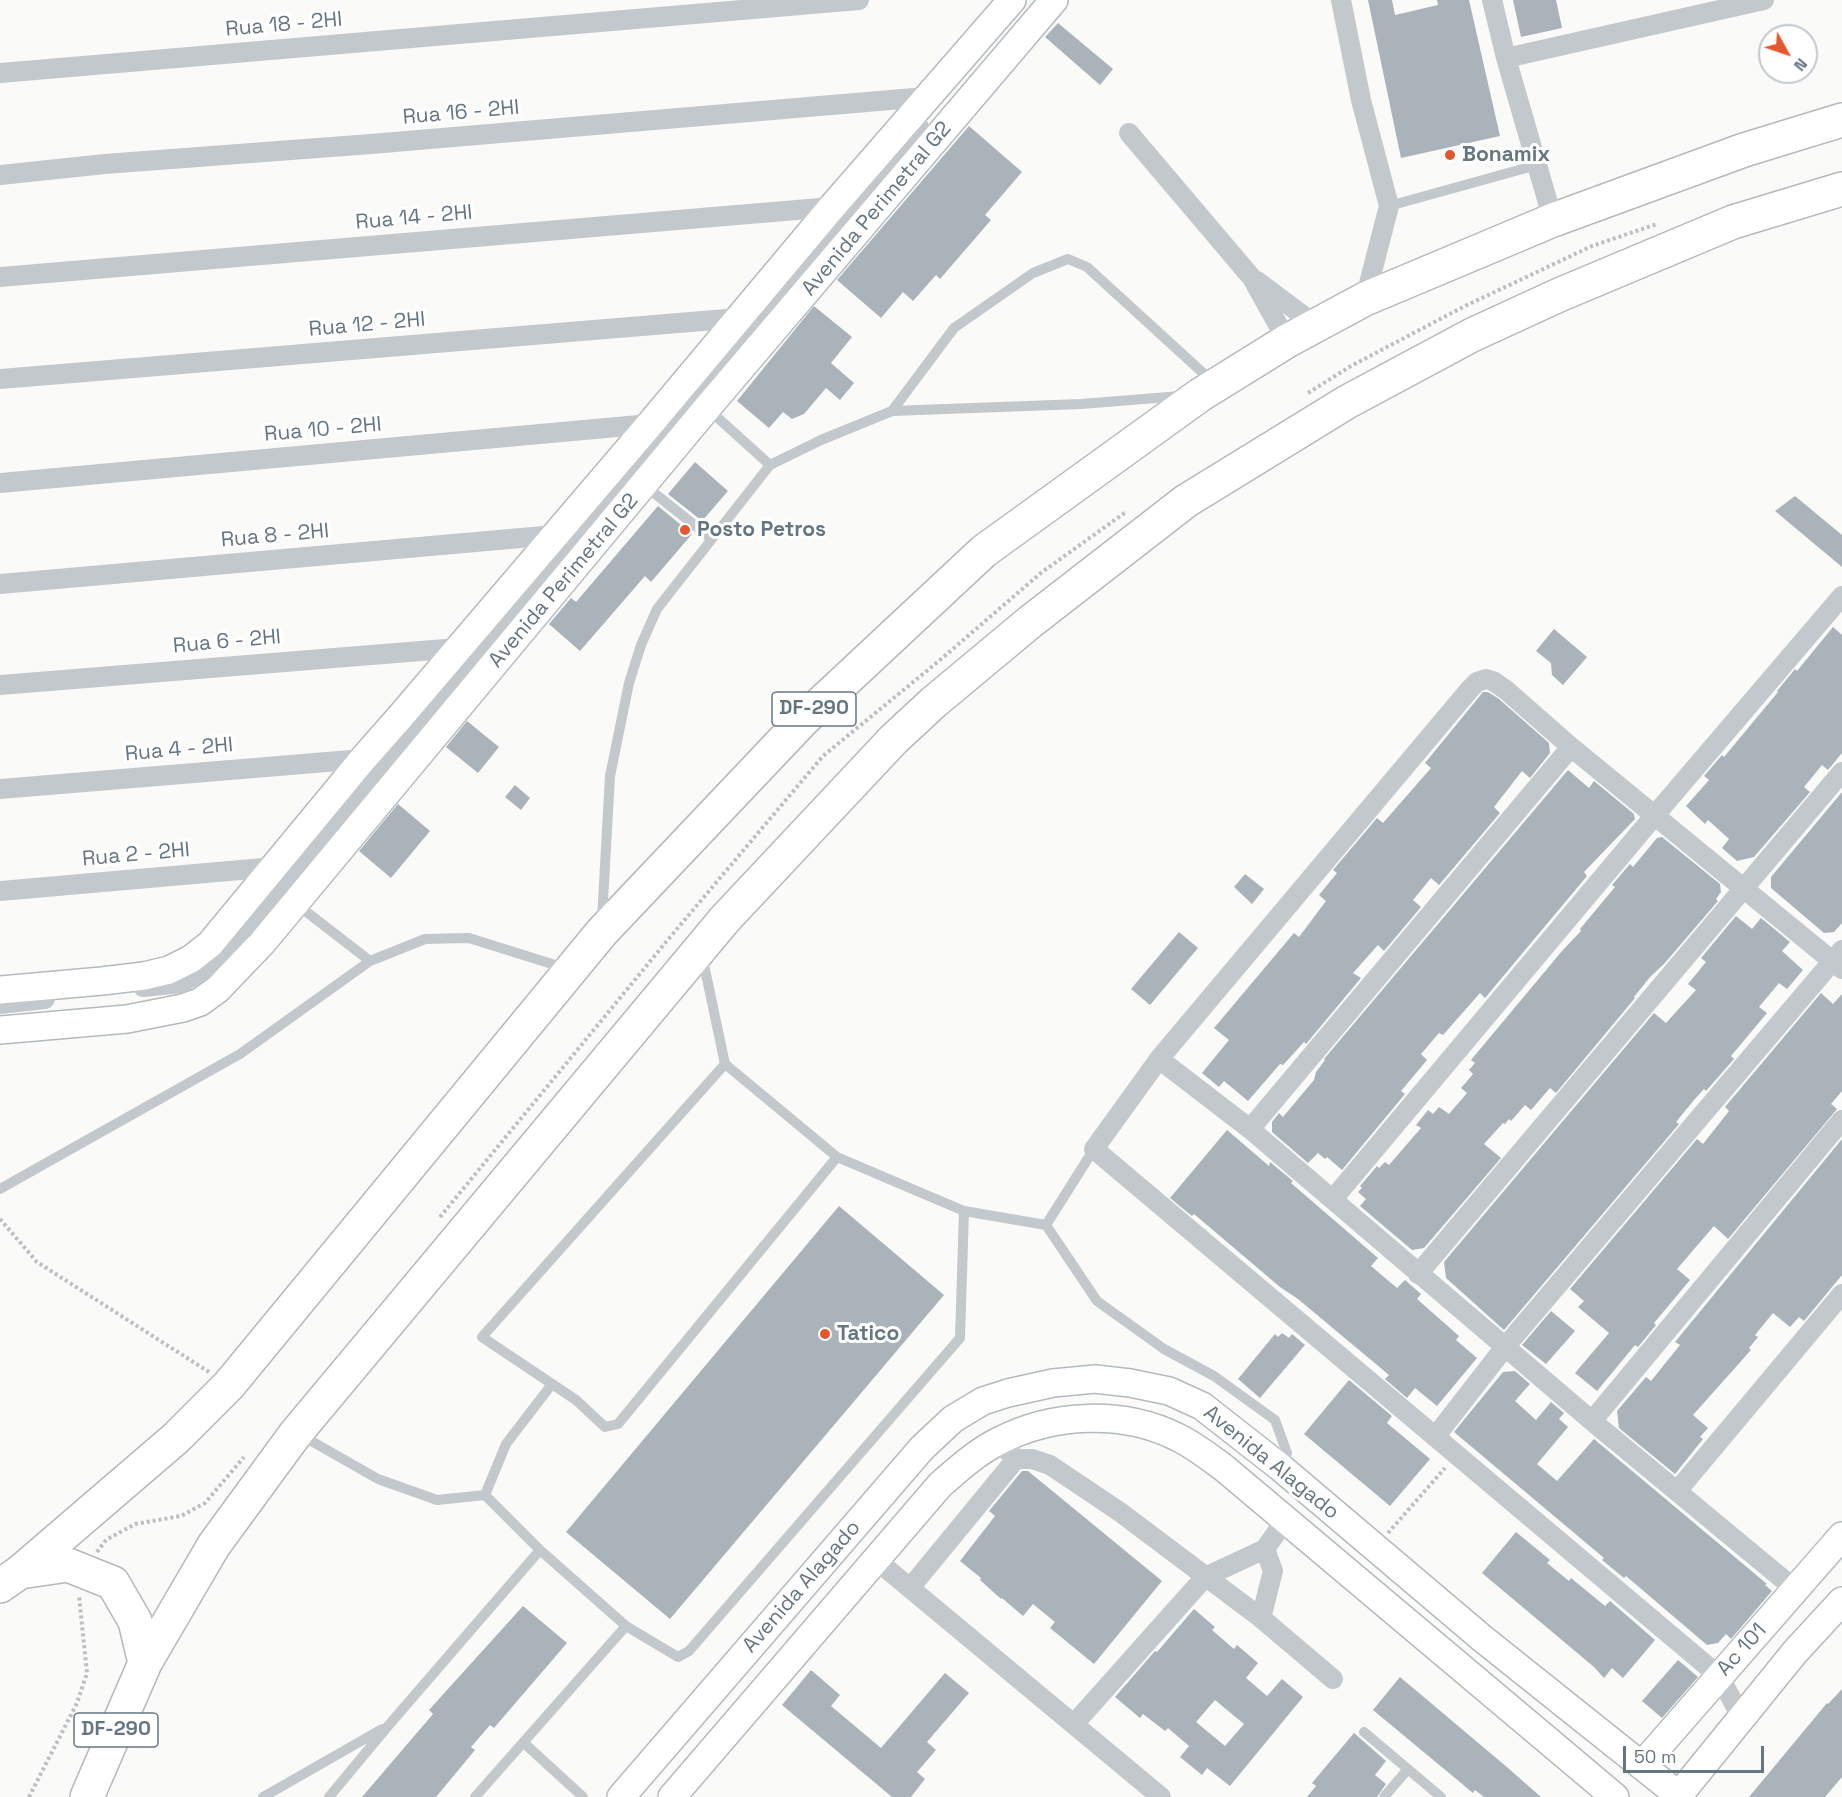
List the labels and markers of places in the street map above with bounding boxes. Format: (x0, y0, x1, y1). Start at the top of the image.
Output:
place label: Bonamix (1462, 142, 1550, 168)
marker: Bonamix (1443, 148, 1457, 162)
place label: Posto Petros (697, 517, 826, 543)
marker: Posto Petros (678, 523, 692, 537)
place label: Tatico (837, 1321, 899, 1347)
marker: Tatico (818, 1327, 832, 1341)

